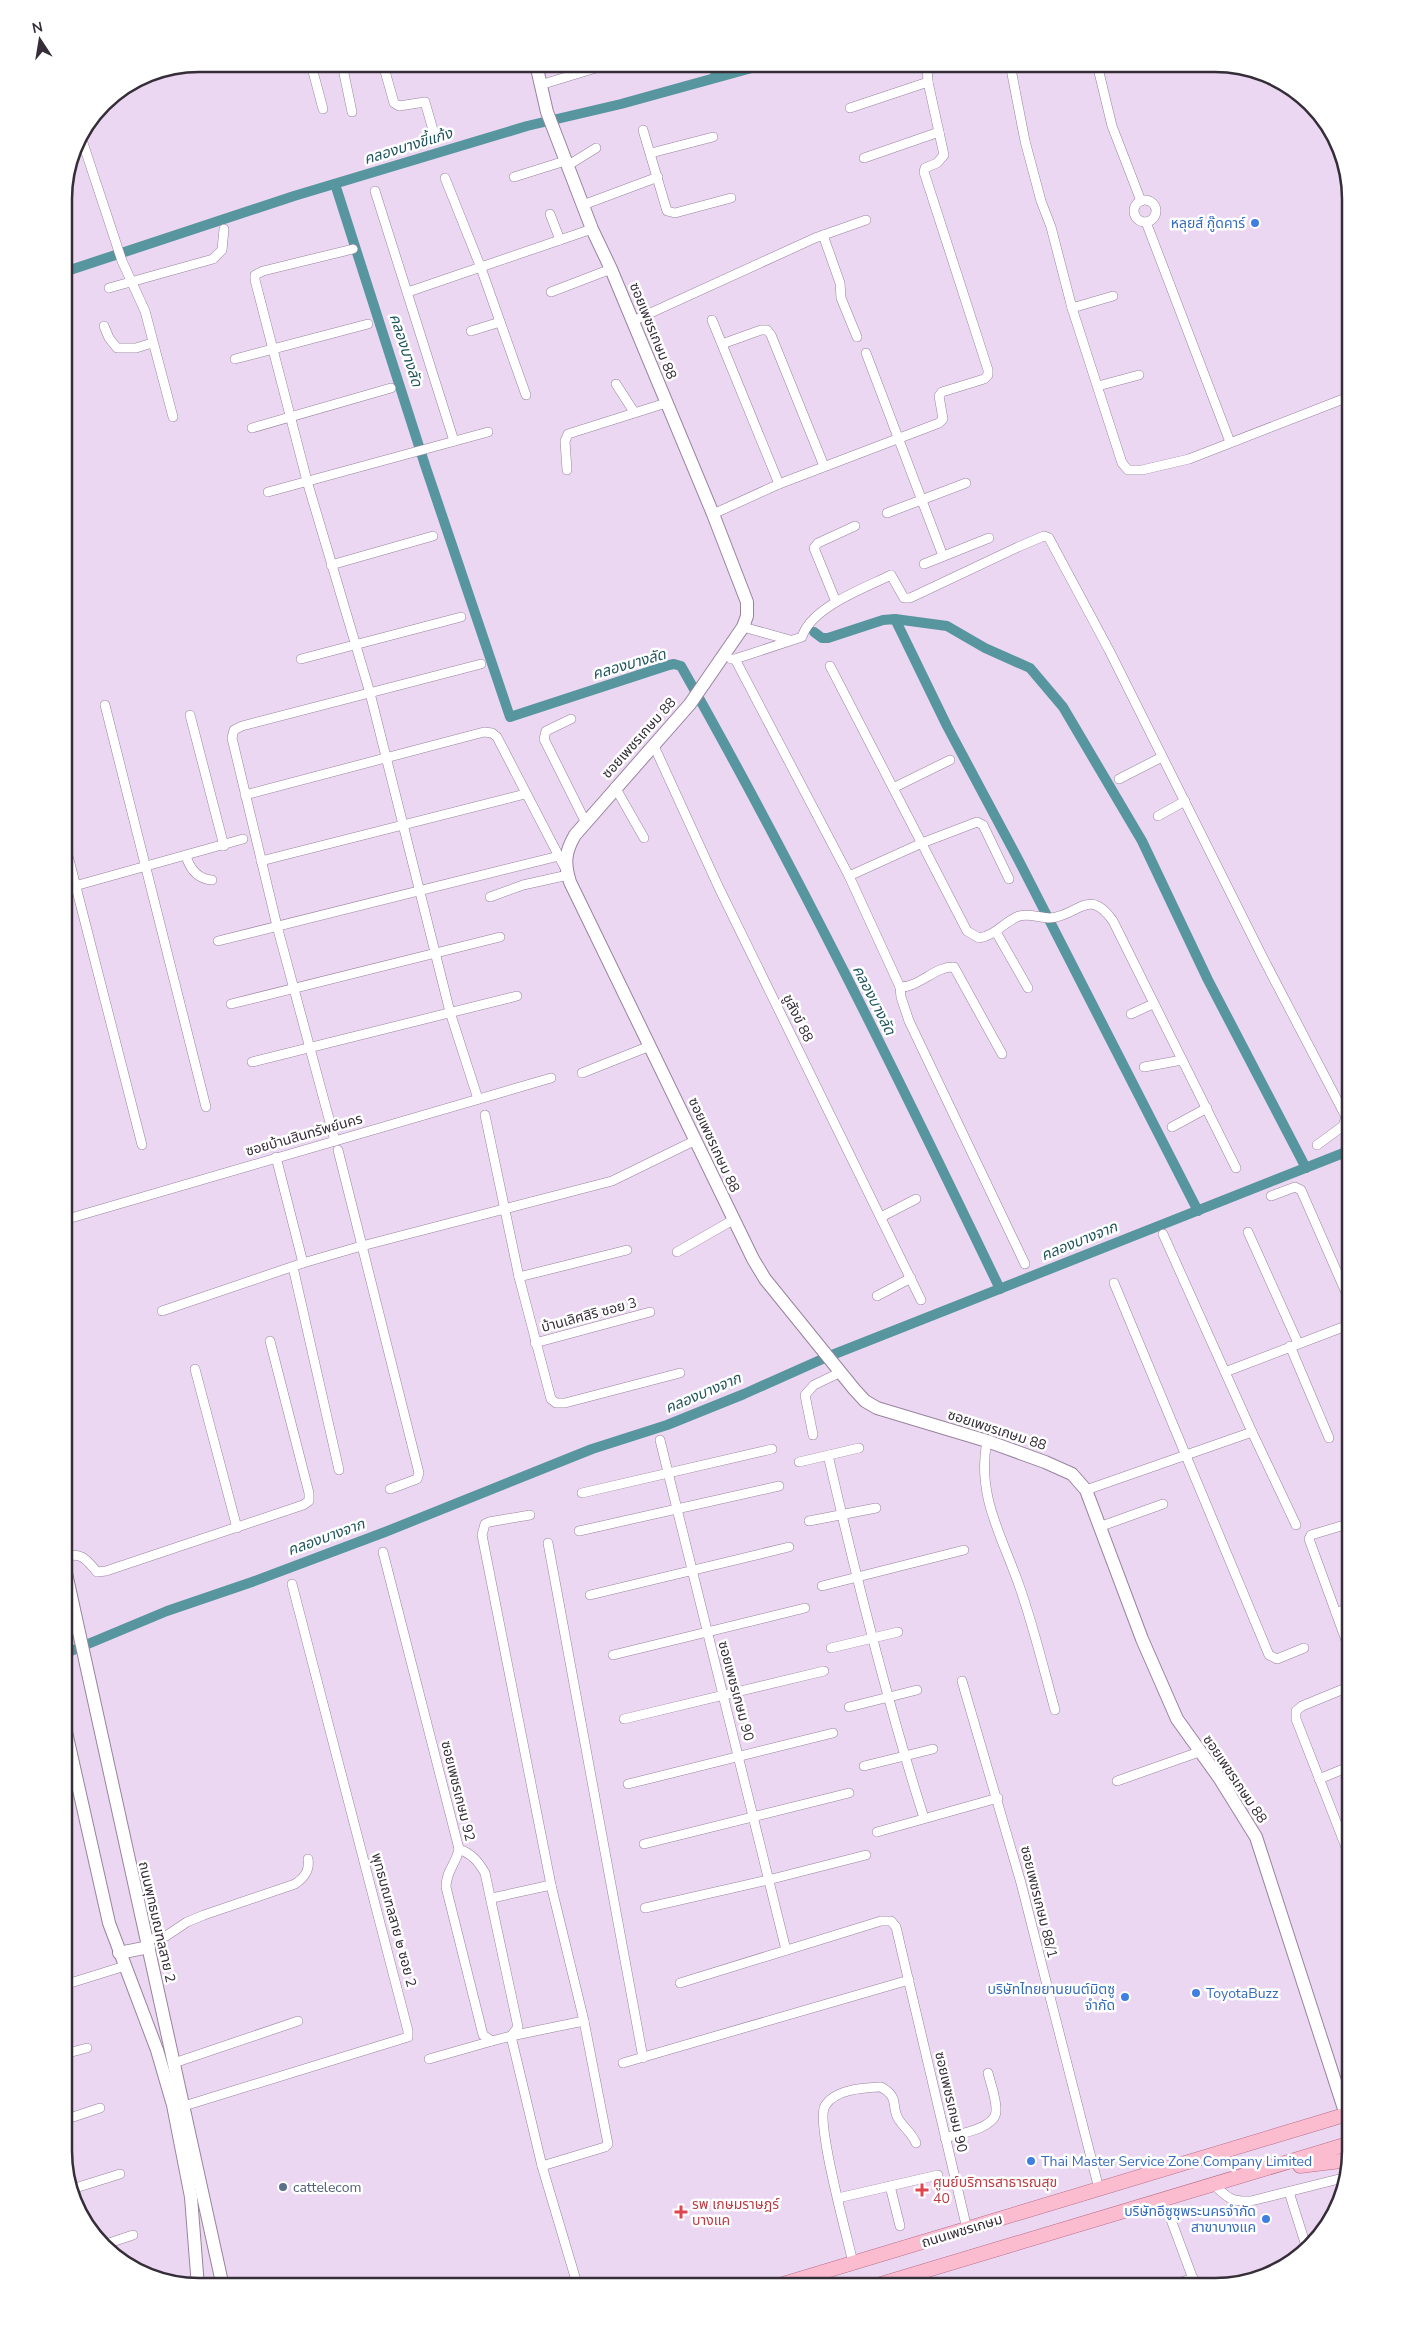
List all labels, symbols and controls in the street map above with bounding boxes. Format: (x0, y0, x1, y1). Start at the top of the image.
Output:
north arrow (15, 15, 65, 65)
text: N (30, 17, 45, 38)
water label: คลองบางขี้แก้ง (361, 122, 456, 169)
place label: หลุยส์ กู๊ดคาร์ (1171, 214, 1246, 233)
marker: หลุยส์ กู๊ดคาร์ (1249, 217, 1261, 229)
street label: ซอยเพชรเกษม 88 (625, 280, 681, 382)
water label: คลองบางลัด (385, 311, 427, 390)
water label: คลองบางลัด (590, 644, 669, 684)
street label: ซอยเพชรเกษม 88 (598, 693, 680, 783)
water label: คลองบางลัด (848, 962, 900, 1039)
street label: ชูสังข์ 88 (778, 991, 818, 1045)
street label: ซอยเพชรเกษม 88 (684, 1094, 744, 1196)
street label: ซอยบ้านสินทรัพย์นคร (243, 1109, 365, 1161)
water label: คลองบางจาก (1038, 1216, 1121, 1265)
street label: บ้านเลิศสิริ ซอย 3 (539, 1293, 639, 1337)
water label: คลองบางจาก (662, 1368, 745, 1418)
street label: ซอยเพชรเกษม 88 (945, 1405, 1049, 1455)
water label: คลองบางจาก (285, 1513, 368, 1560)
street label: ซอยเพชรเกษม 90 (714, 1639, 758, 1743)
street label: ซอยเพชรเกษม 88 (1198, 1731, 1272, 1827)
street label: ซอยเพชรเกษม 92 (436, 1739, 480, 1843)
street label: ซอยเพชรเกษม 88/1 (1016, 1844, 1062, 1960)
street label: พุทธมณฑลสาย ๒ ซอย 2 (367, 1851, 421, 1989)
street label: ถนนพุทธมณฑลสาย 2 (134, 1860, 180, 1984)
place label: บริษัทไทยยานยนต์มิตซู จำกัด (987, 1980, 1115, 2015)
place label: ToyotaBuzz (1206, 1984, 1279, 2003)
marker: ToyotaBuzz (1190, 1987, 1202, 1999)
marker: บริษัทไทยยานยนต์มิตซู จำกัด (1119, 1991, 1131, 2003)
street label: ซอยเพชรเกษม 90 (930, 2050, 972, 2154)
place label: Thai Master Service Zone Company Limited (1041, 2152, 1312, 2171)
marker: Thai Master Service Zone Company Limited (1025, 2155, 1037, 2167)
place label: ศูนย์บริการสาธารณสุข 40 (933, 2173, 1057, 2208)
place label: cattelecom (293, 2178, 361, 2197)
marker: cattelecom (277, 2181, 289, 2193)
marker: ศูนย์บริการสาธารณสุข 40 (915, 2183, 929, 2197)
place label: รพ เกษมราษฎร์ บางแค (692, 2195, 780, 2230)
place label: บริษัทอีซูซุพระนครจำกัด สาขาบางแค (1124, 2202, 1256, 2237)
marker: รพ เกษมราษฎร์ บางแค (674, 2205, 688, 2219)
street label: ถนนเพชรเกษม (919, 2210, 1005, 2252)
marker: บริษัทอีซูซุพระนครจำกัด สาขาบางแค (1260, 2213, 1272, 2225)

